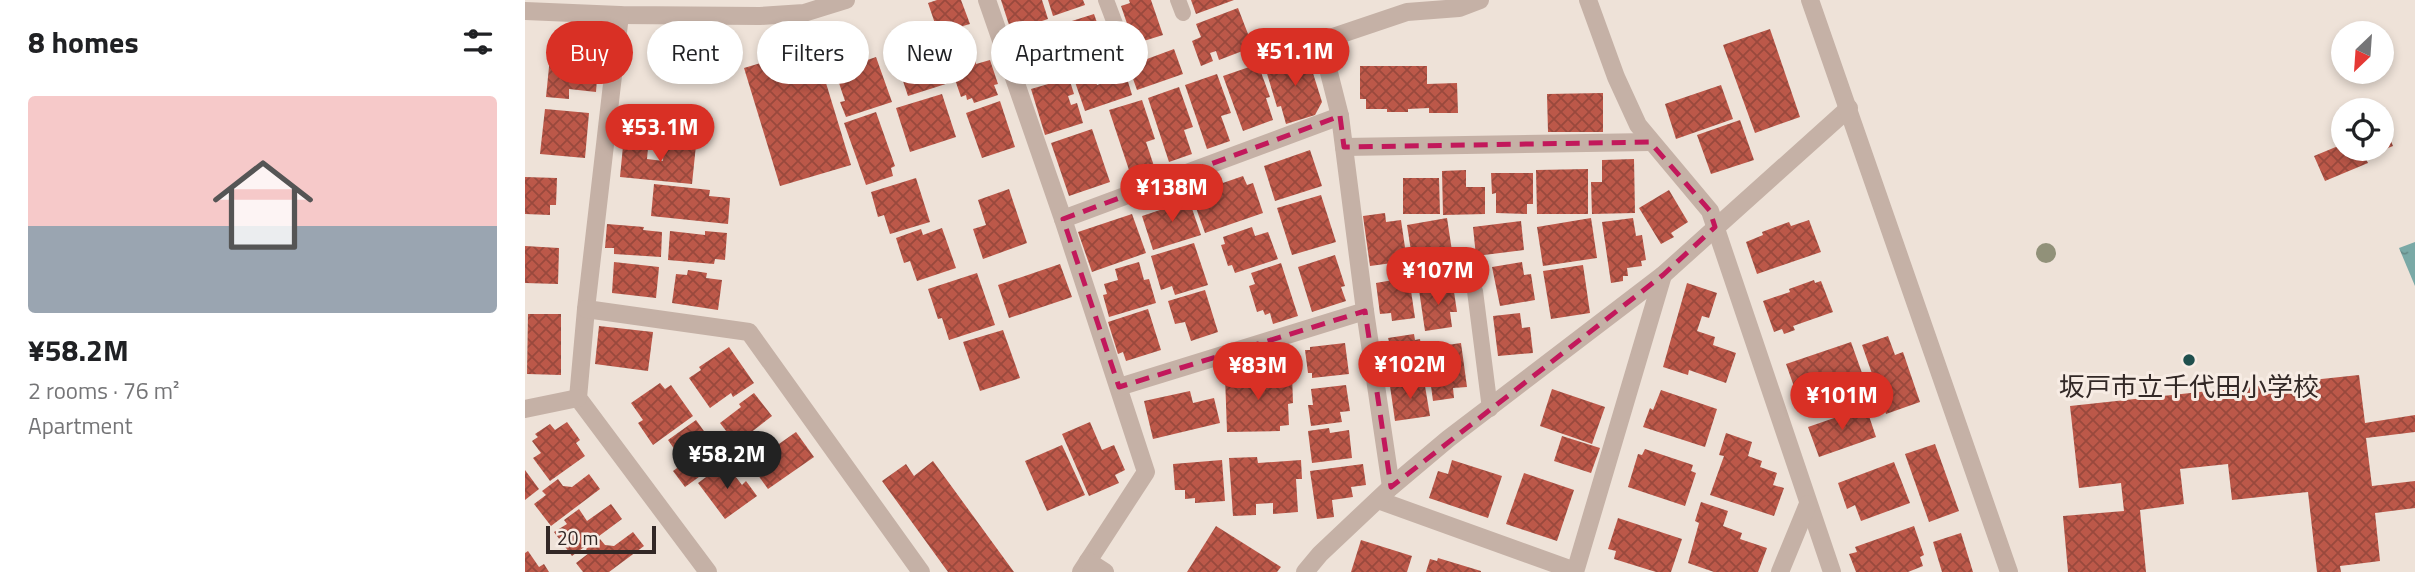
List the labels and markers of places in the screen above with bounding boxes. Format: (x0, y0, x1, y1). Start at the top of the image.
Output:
pin: ¥51.1M (1238, 28, 1352, 88)
pin: ¥53.1M (603, 104, 717, 164)
pin: ¥138M (1123, 164, 1221, 224)
pin: ¥107M (1389, 247, 1487, 307)
pin: ¥83M (1217, 342, 1299, 402)
pin: ¥102M (1361, 342, 1459, 401)
marker: 坂戸市立千代田小学校 (2181, 352, 2197, 368)
place label: 坂戸市立千代田小学校 (2059, 367, 2319, 406)
pin: ¥101M (1793, 372, 1891, 432)
pin: ¥58.2M (670, 432, 784, 491)

